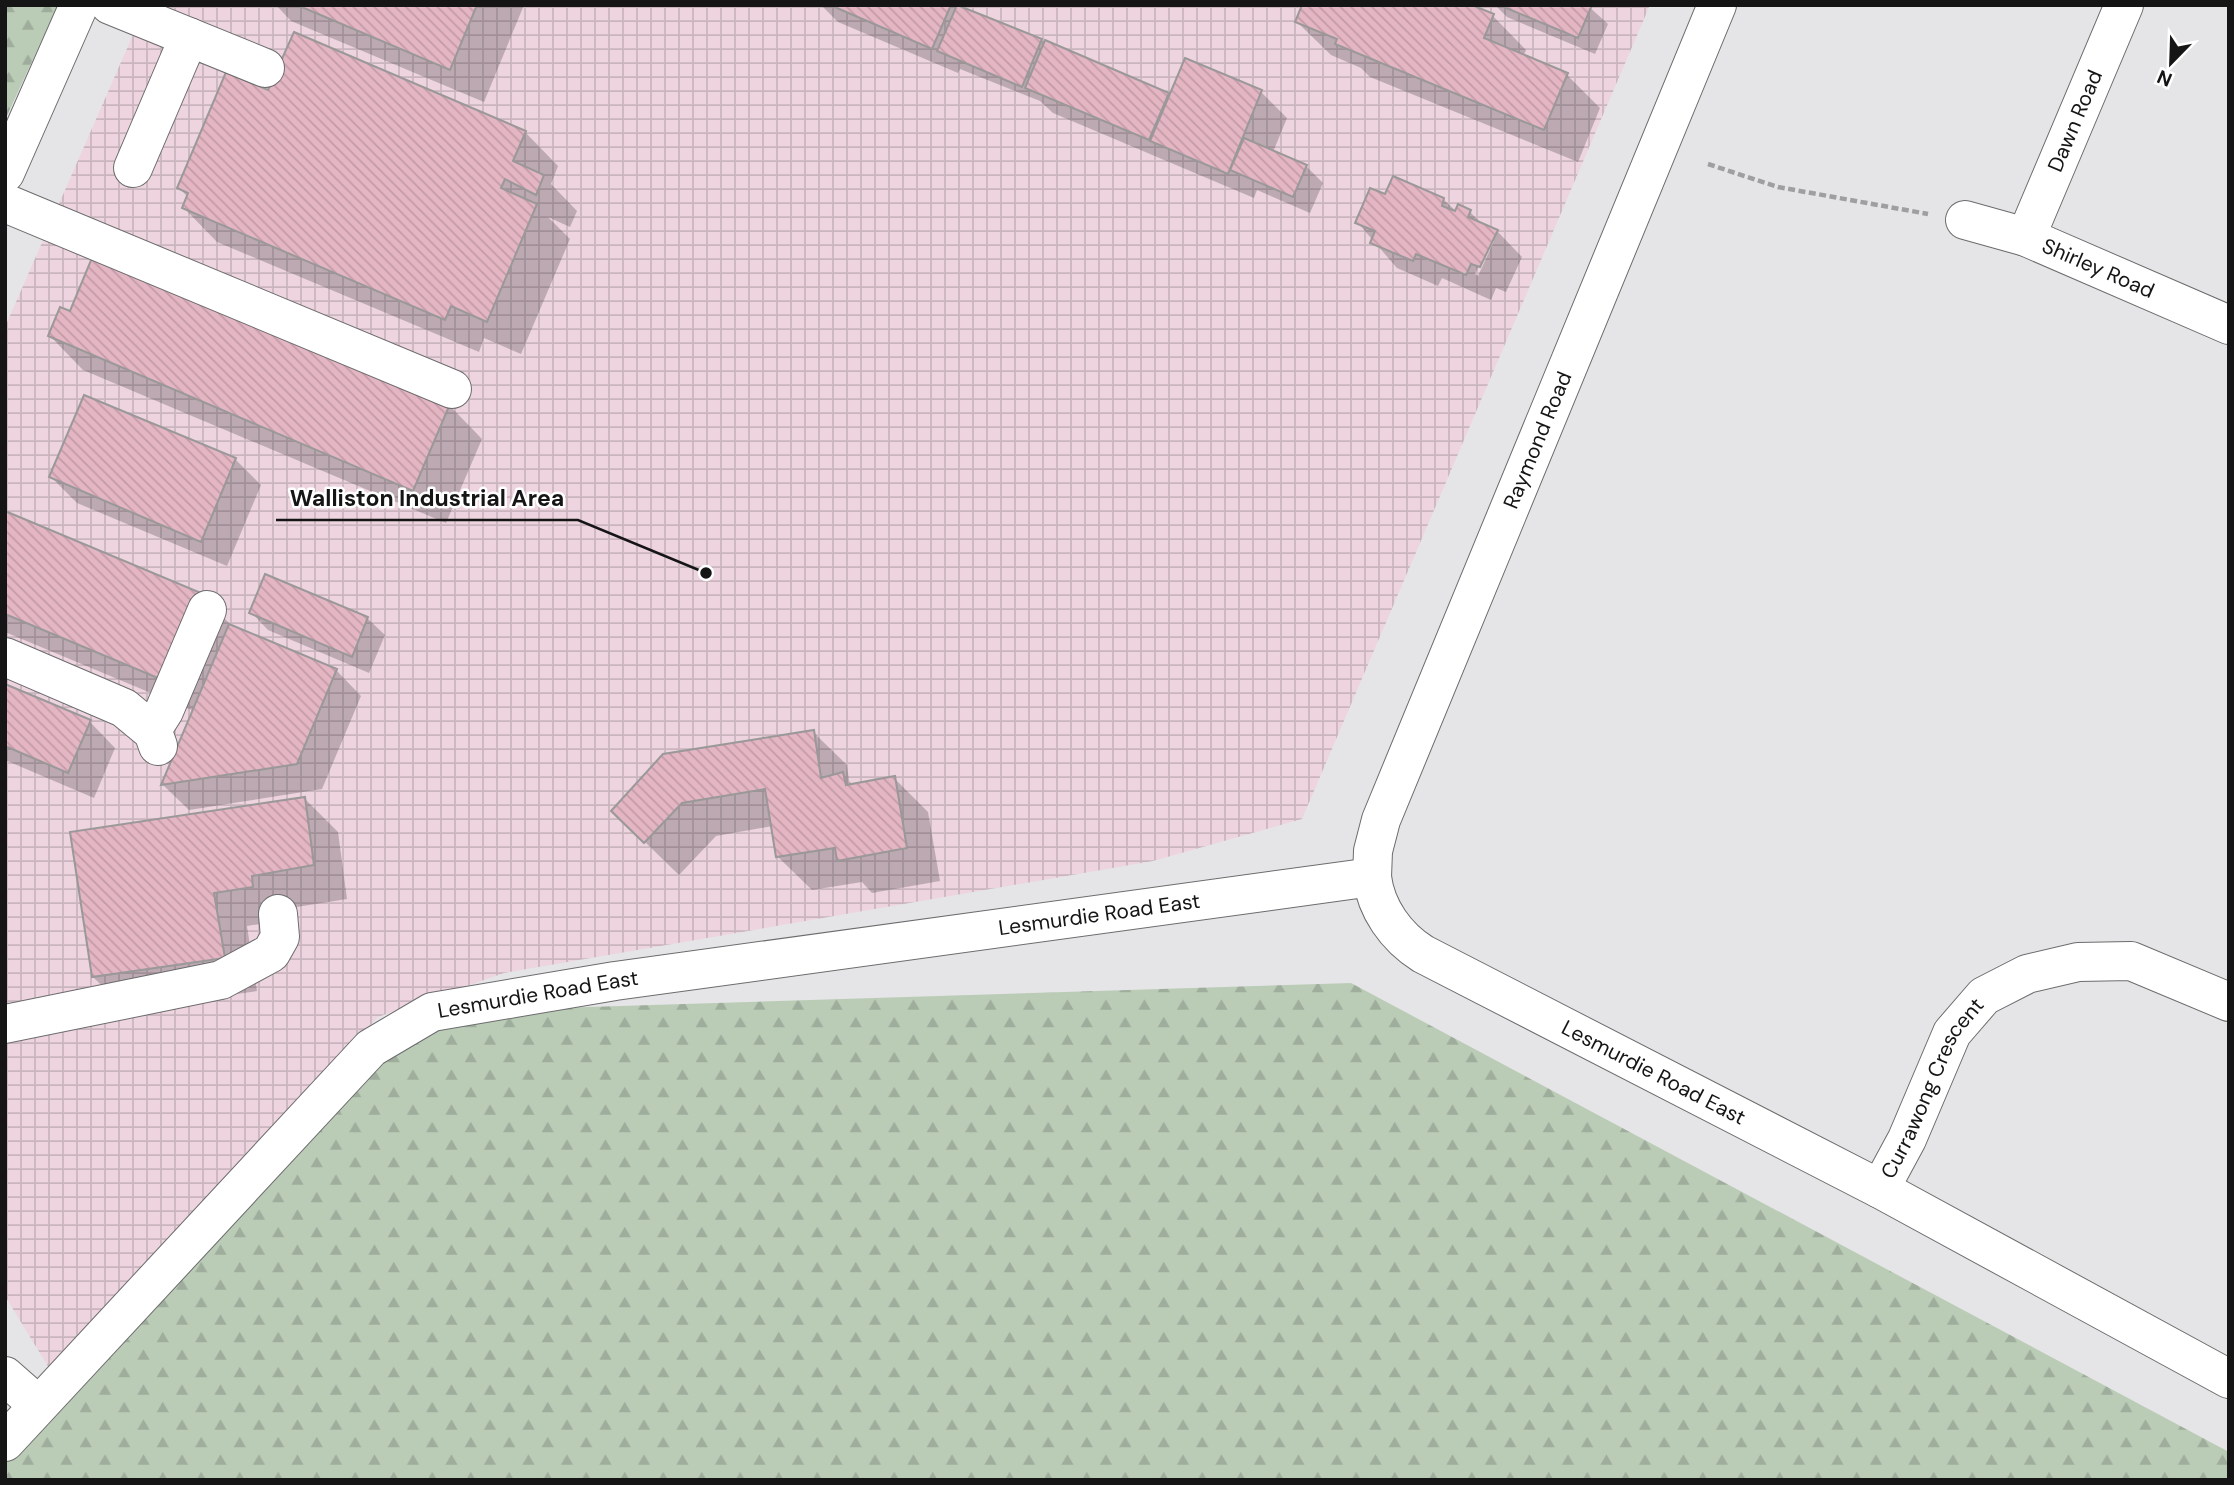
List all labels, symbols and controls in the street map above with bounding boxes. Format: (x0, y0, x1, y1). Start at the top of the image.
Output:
north arrow (2136, 28, 2206, 98)
text: N (2153, 64, 2176, 92)
street label: Dawn Road (2041, 66, 2109, 176)
street label: Shirley Road (2038, 232, 2159, 305)
street label: Raymond Road (1497, 367, 1578, 513)
callout: Walliston Industrial Area (276, 476, 578, 520)
text: Walliston Industrial Area (290, 483, 564, 513)
street label: Lesmurdie Road East (997, 887, 1202, 942)
street label: Lesmurdie Road East (435, 964, 640, 1025)
street label: Currawong Crescent (1874, 992, 1990, 1184)
street label: Lesmurdie Road East (1557, 1014, 1750, 1131)

